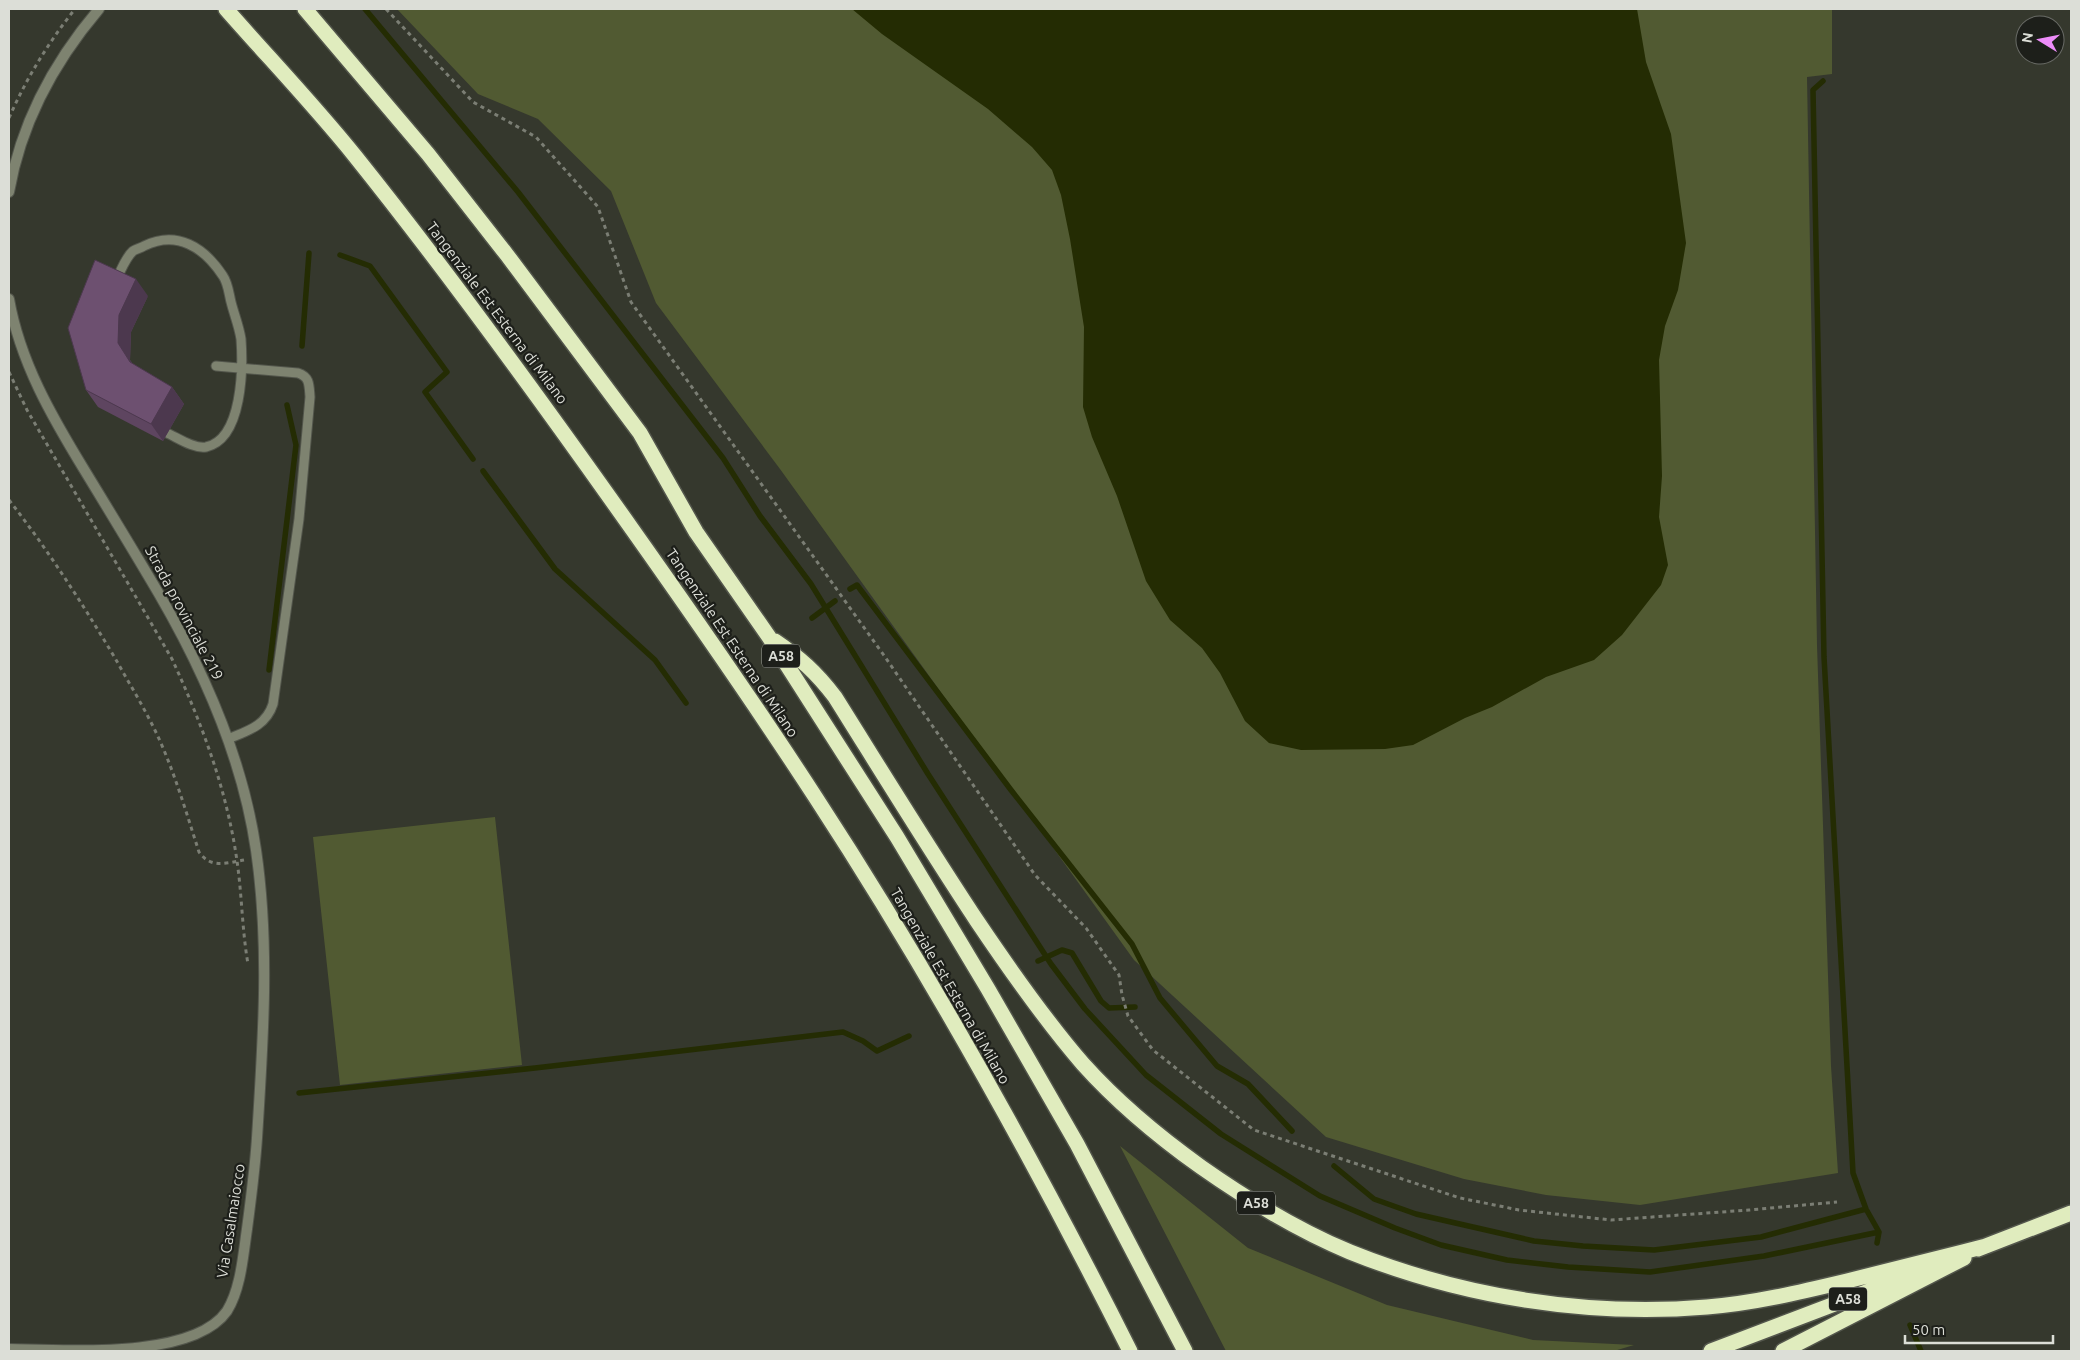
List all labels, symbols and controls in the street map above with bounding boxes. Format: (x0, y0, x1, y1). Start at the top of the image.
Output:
north arrow (2015, 15, 2065, 65)
text: N (2018, 31, 2036, 44)
street label: Tangenziale Est Esterna di Milano (423, 218, 571, 407)
street label: Strada provinciale 219 (142, 543, 227, 683)
street label: Tangenziale Est Esterna di Milano (663, 545, 802, 740)
road number: A58 (762, 644, 800, 668)
street label: Tangenziale Est Esterna di Milano (887, 885, 1014, 1087)
street label: Via Casalmaiocco (213, 1163, 248, 1279)
road number: A58 (1237, 1192, 1275, 1214)
road number: A58 (1829, 1288, 1867, 1310)
scale bar (1905, 1312, 2052, 1344)
text: 50 m (1912, 1321, 1945, 1338)

